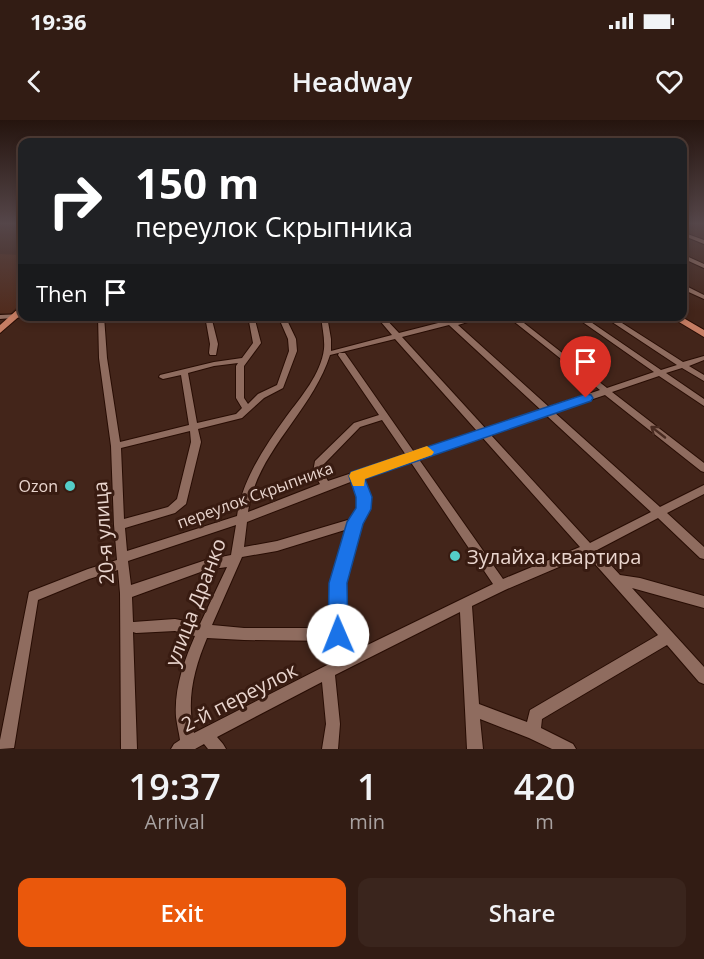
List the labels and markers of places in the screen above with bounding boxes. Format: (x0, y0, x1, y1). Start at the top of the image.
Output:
pin (560, 336, 611, 398)
place label: Ozon (19, 475, 58, 497)
marker: Ozon (63, 479, 77, 493)
place label: Зулайха квартира (467, 543, 641, 570)
marker: Зулайха квартира (448, 549, 462, 563)

